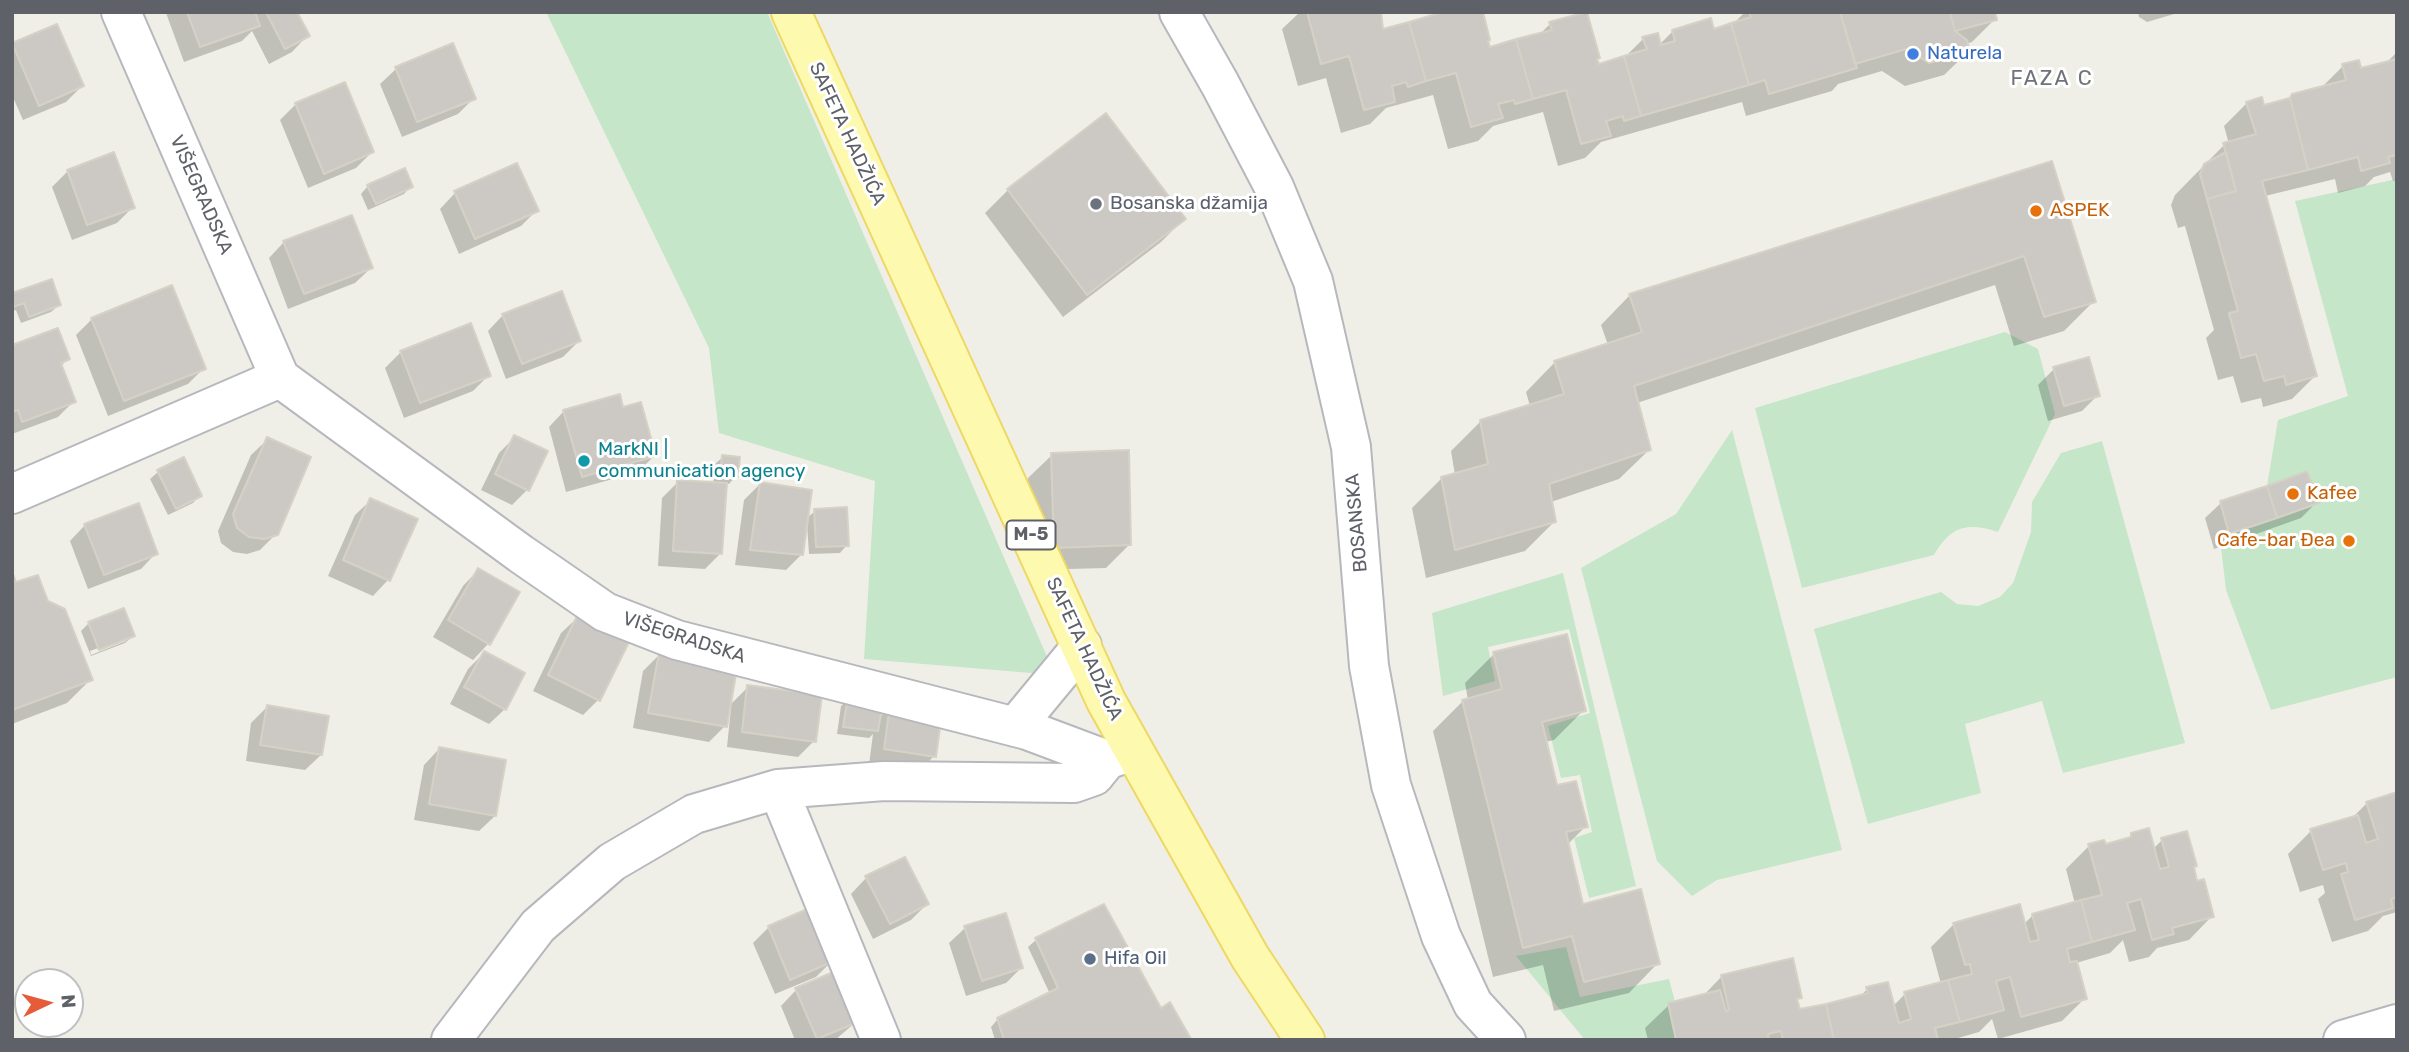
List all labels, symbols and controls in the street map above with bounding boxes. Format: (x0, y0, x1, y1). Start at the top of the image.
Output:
place label: Naturela (1927, 43, 2002, 65)
marker: Naturela (1905, 46, 1921, 62)
street label: SAFETA HADŽIĆA (804, 59, 890, 209)
district label: FAZA C (2011, 66, 2093, 92)
street label: VIŠEGRADSKA (165, 132, 237, 258)
place label: Bosanska džamija (1110, 193, 1268, 215)
marker: Bosanska džamija (1088, 196, 1104, 212)
place label: ASPEK (2050, 200, 2109, 222)
marker: ASPEK (2028, 203, 2044, 219)
place label: MarkNI | communication agency (598, 439, 805, 483)
marker: MarkNI | communication agency (576, 453, 592, 469)
street label: BOSANSKA (1341, 473, 1373, 573)
place label: Kafee (2307, 483, 2357, 505)
marker: Kafee (2285, 486, 2301, 502)
road number: M-5 (1006, 520, 1056, 550)
place label: Cafe-bar Đea (2217, 530, 2335, 552)
marker: Cafe-bar Đea (2341, 533, 2357, 549)
street label: SAFETA HADŽIĆA (1041, 574, 1127, 724)
street label: VIŠEGRADSKA (620, 607, 748, 669)
place label: Hifa Oil (1104, 948, 1167, 970)
marker: Hifa Oil (1082, 951, 1098, 967)
north arrow (14, 968, 84, 1038)
text: N (56, 993, 80, 1009)

